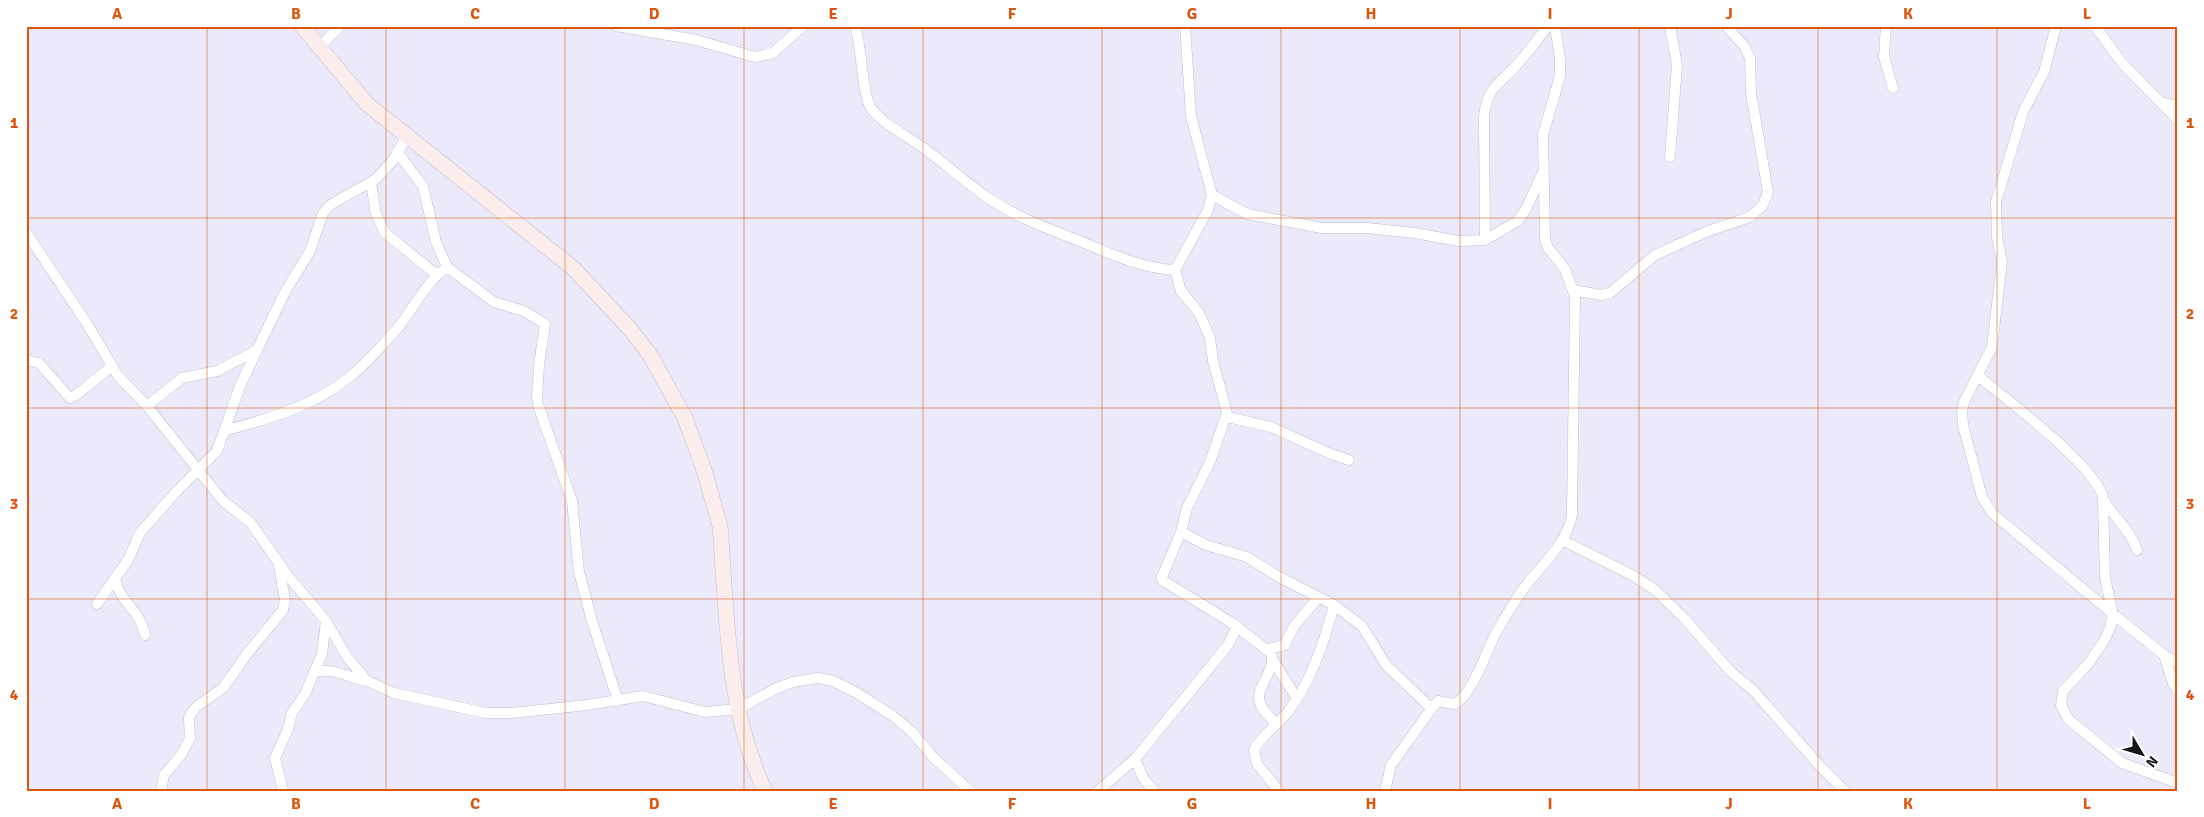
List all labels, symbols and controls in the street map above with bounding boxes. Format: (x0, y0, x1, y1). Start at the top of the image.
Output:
text: A (112, 4, 123, 24)
text: B (291, 4, 301, 24)
text: C (470, 4, 480, 24)
text: D (649, 4, 660, 24)
text: E (828, 4, 838, 24)
text: F (1008, 4, 1017, 24)
text: G (1187, 4, 1197, 24)
text: H (1366, 4, 1376, 24)
text: I (1547, 4, 1553, 24)
text: J (1725, 4, 1733, 24)
text: K (1903, 4, 1913, 24)
text: L (2083, 4, 2092, 24)
text: 1 (10, 113, 19, 133)
text: 1 (2186, 113, 2195, 133)
text: 2 (10, 304, 18, 324)
text: 2 (2186, 304, 2194, 324)
text: 3 (10, 494, 18, 514)
text: 3 (2186, 494, 2194, 514)
text: 4 (10, 685, 19, 705)
text: 4 (2186, 685, 2195, 705)
north arrow (2116, 730, 2166, 780)
text: N (2142, 753, 2162, 771)
text: A (112, 794, 123, 814)
text: B (291, 794, 301, 814)
text: C (470, 794, 480, 814)
text: D (649, 794, 660, 814)
text: E (828, 794, 838, 814)
text: F (1008, 794, 1017, 814)
text: G (1187, 794, 1197, 814)
text: H (1366, 794, 1376, 814)
text: I (1547, 794, 1553, 814)
text: J (1725, 794, 1733, 814)
text: K (1903, 794, 1913, 814)
text: L (2083, 794, 2092, 814)

